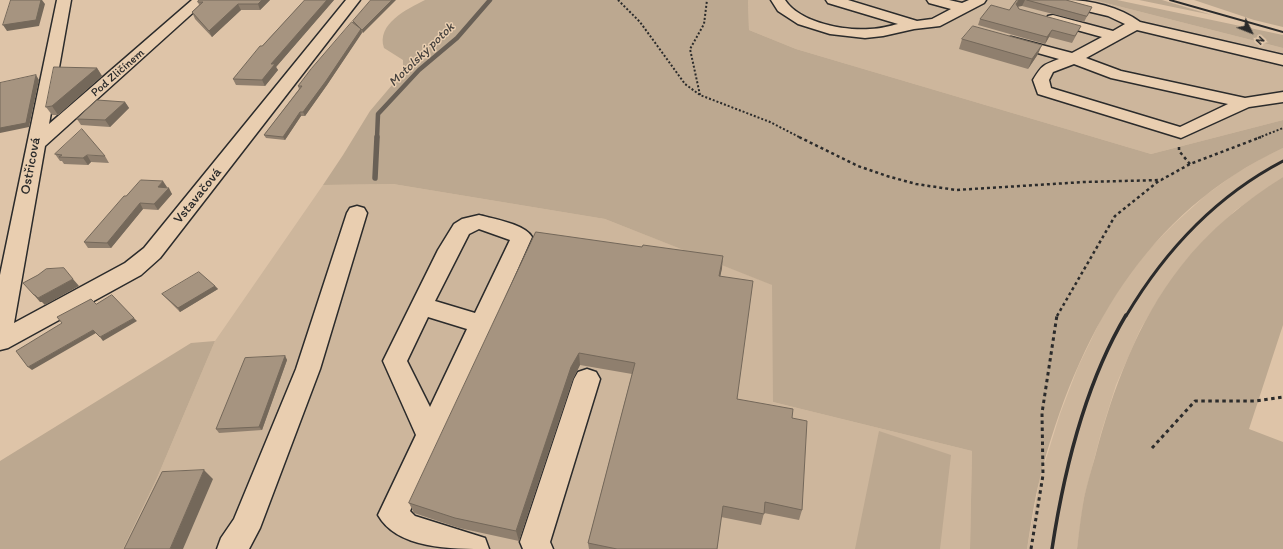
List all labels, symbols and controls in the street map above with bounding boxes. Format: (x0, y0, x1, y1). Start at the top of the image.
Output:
north arrow (1231, 12, 1271, 52)
water label: Motolský potok (386, 20, 458, 90)
text: N (1253, 33, 1267, 48)
street label: Pod Zličínem (88, 46, 148, 100)
street label: Ostřicová (17, 136, 45, 196)
street label: Vstavačová (170, 165, 226, 227)

